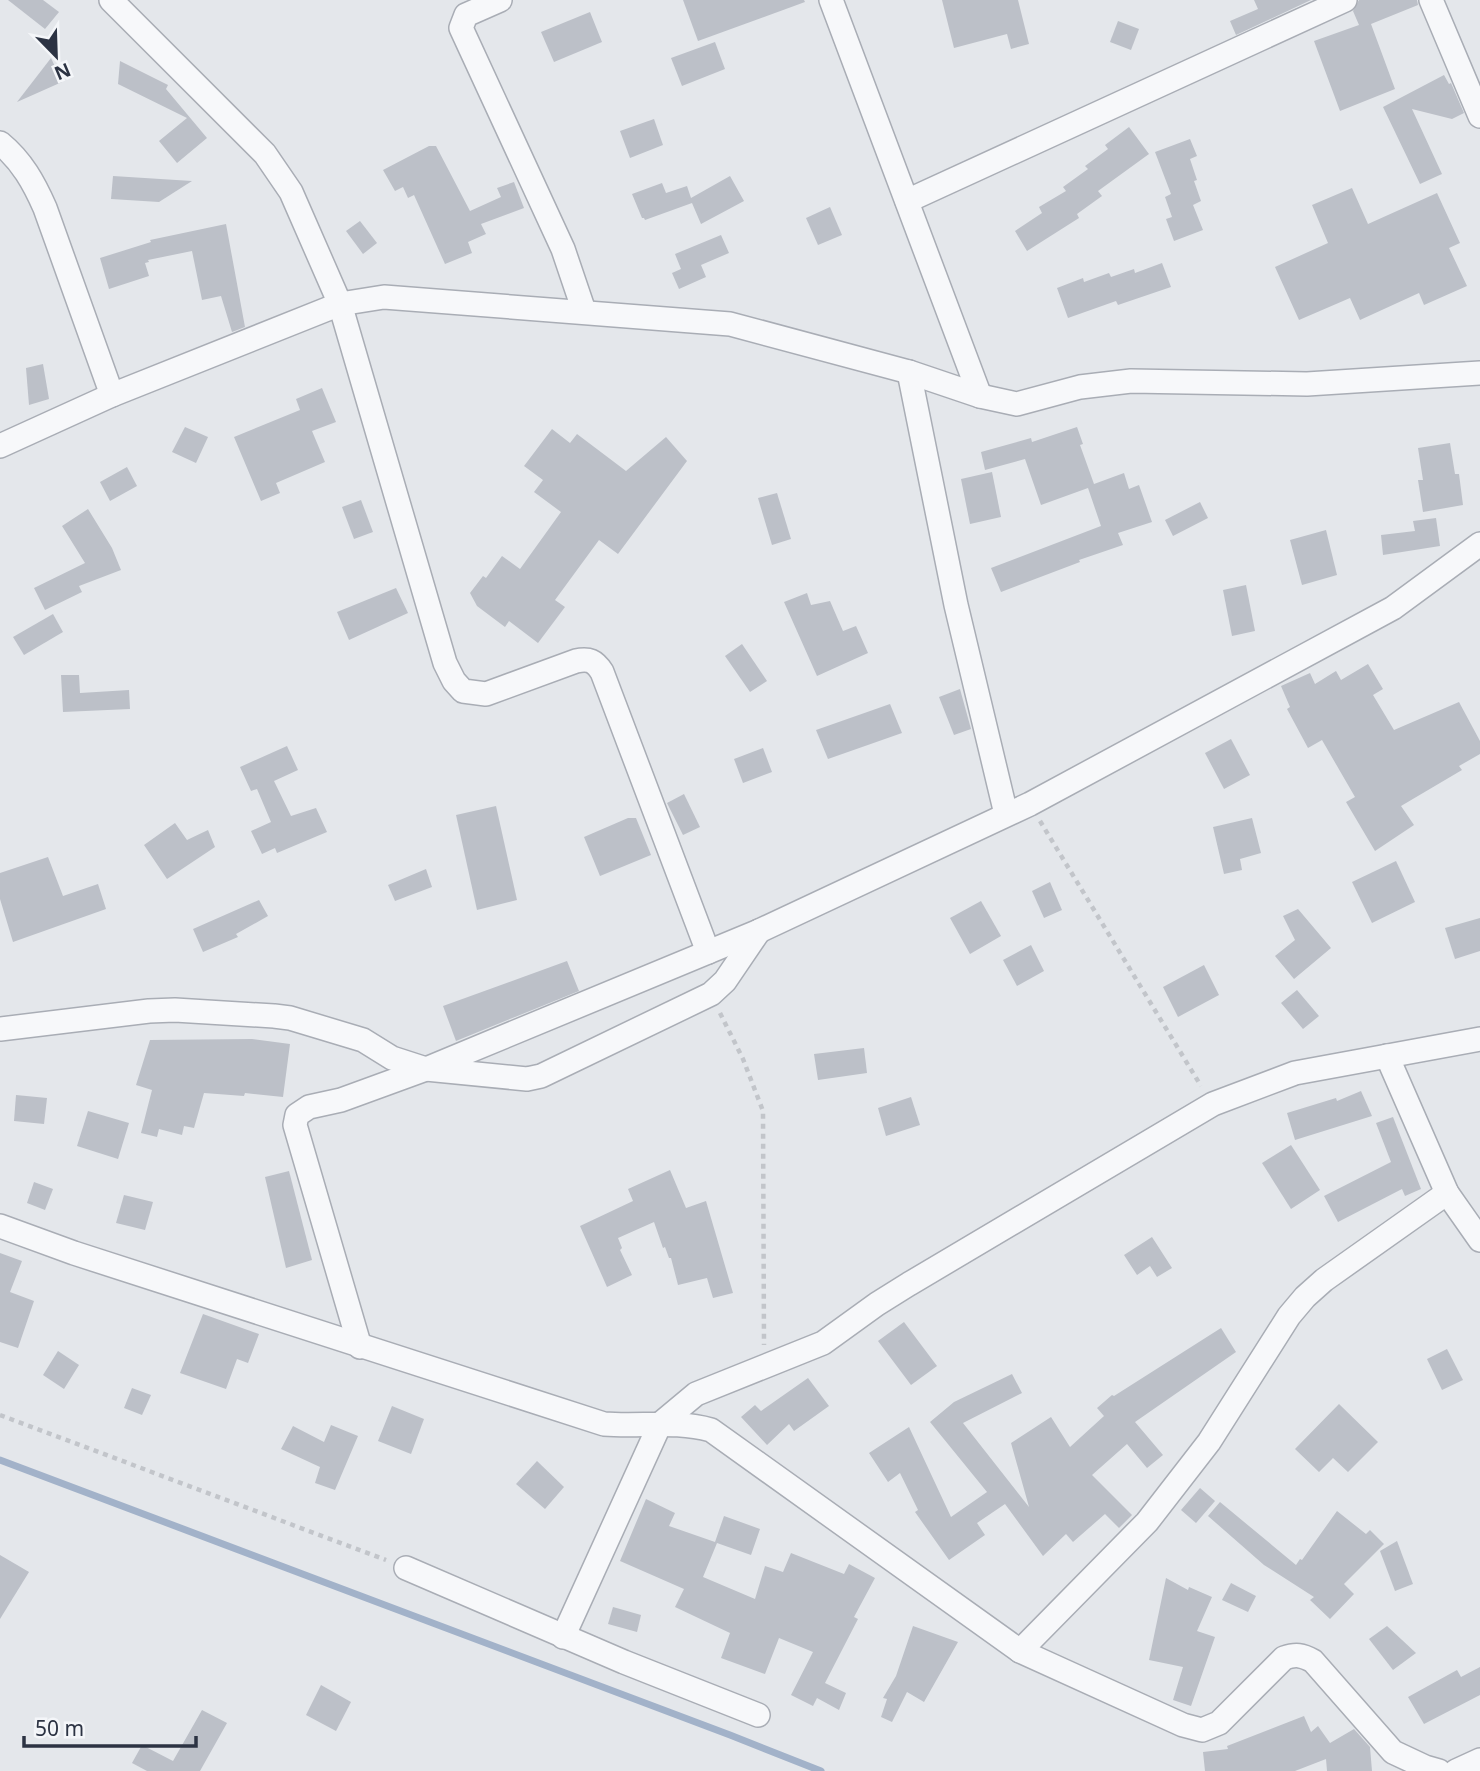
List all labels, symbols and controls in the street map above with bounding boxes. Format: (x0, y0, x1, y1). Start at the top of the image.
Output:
north arrow (21, 21, 91, 91)
text: N (50, 57, 75, 87)
scale bar (24, 1704, 196, 1748)
text: 50 m (35, 1714, 84, 1742)

